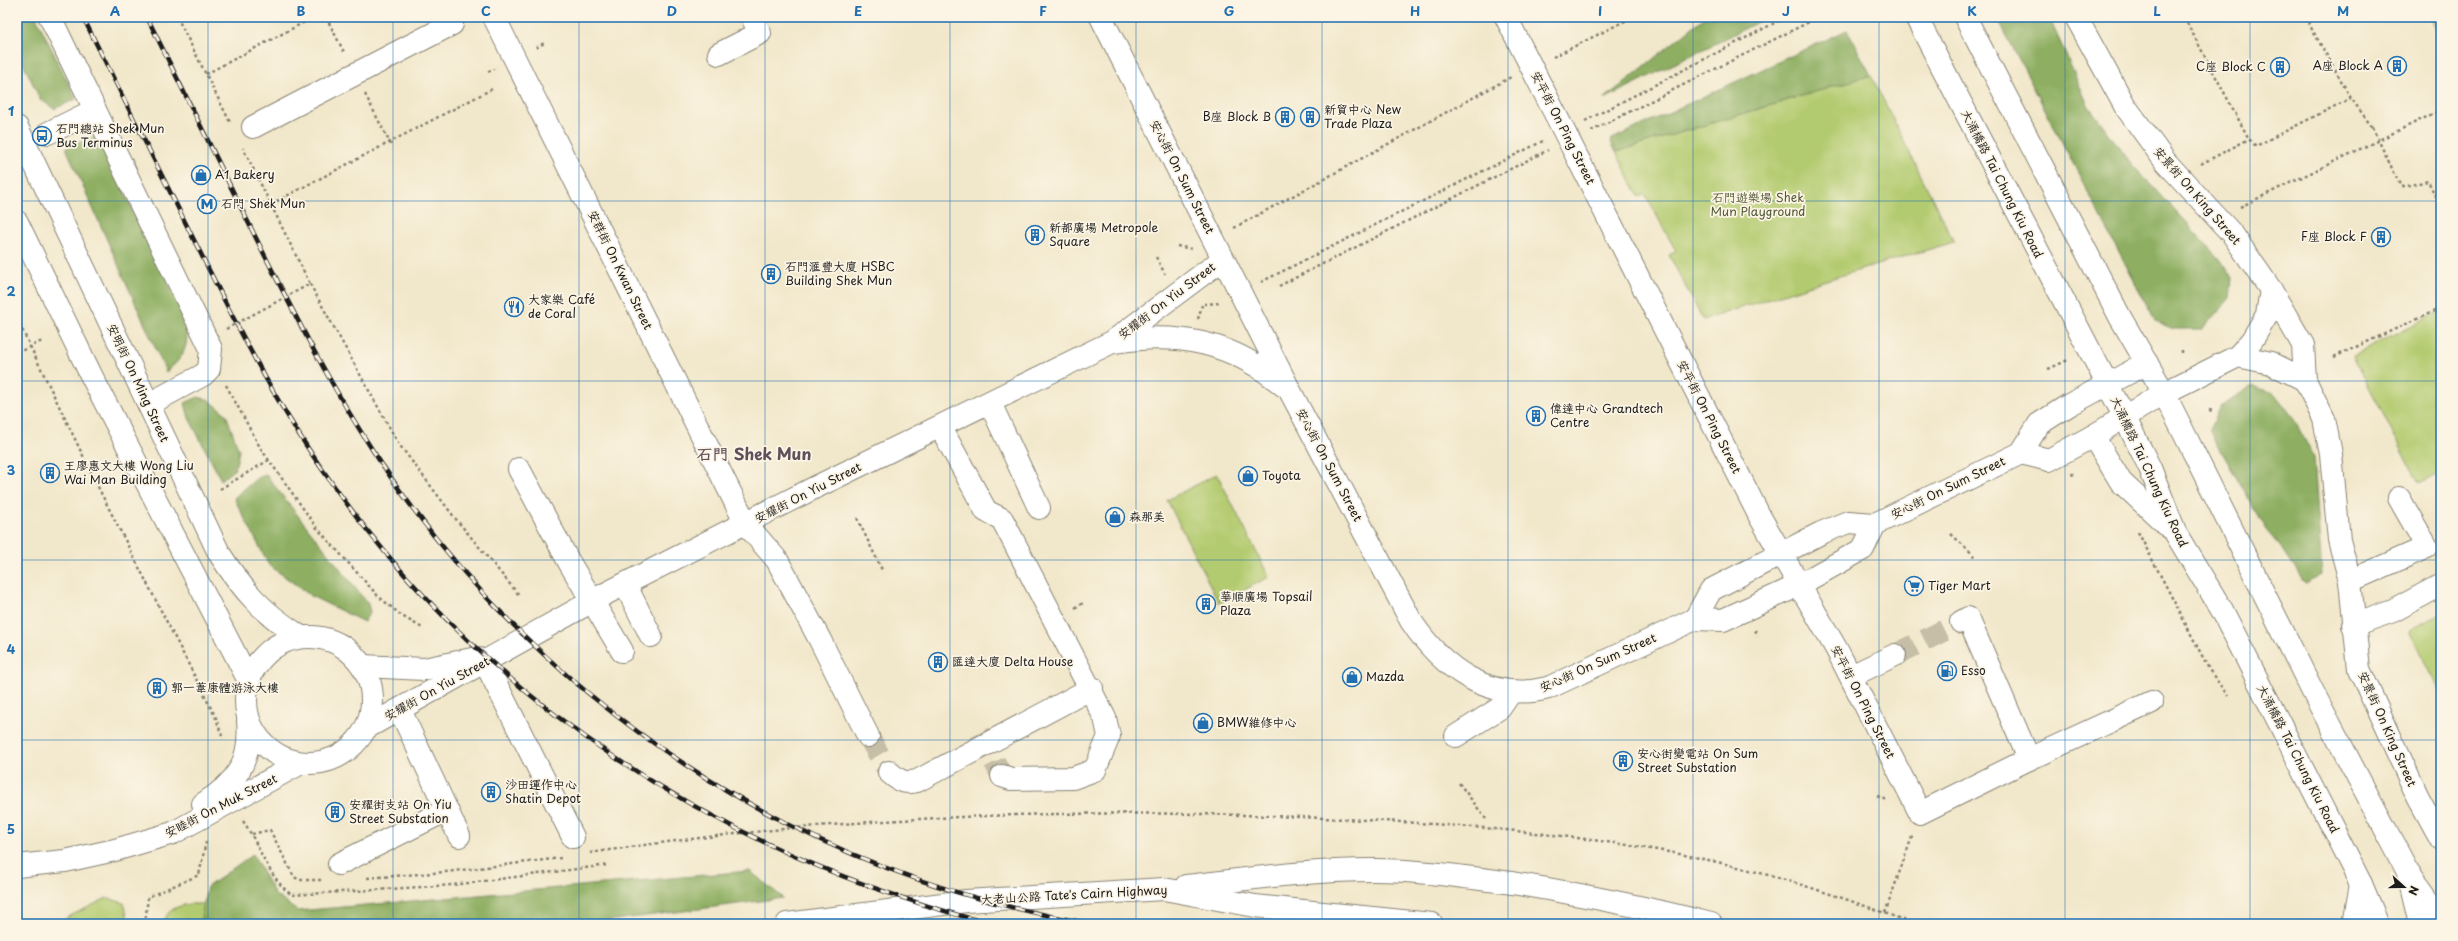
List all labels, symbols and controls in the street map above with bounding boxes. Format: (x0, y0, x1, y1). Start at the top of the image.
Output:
text: A (110, 1, 120, 20)
text: B (297, 1, 306, 20)
text: C (481, 1, 491, 20)
text: D (667, 1, 677, 20)
text: E (854, 1, 862, 20)
text: F (1039, 1, 1047, 20)
text: G (1224, 1, 1234, 20)
text: H (1410, 1, 1420, 20)
text: I (1598, 1, 1602, 20)
text: J (1782, 1, 1790, 20)
text: K (1967, 1, 1977, 20)
text: L (2153, 1, 2161, 20)
text: M (2337, 1, 2349, 20)
building icon: A座 Block A (2386, 55, 2408, 77)
building icon: C座 Block C (2269, 56, 2291, 78)
place label: A座 Block A (2313, 56, 2383, 74)
place label: C座 Block C (2196, 57, 2266, 75)
street label: 安平街 On Ping Street (1527, 68, 1600, 187)
place label: 新貿中心 New Trade Plaza (1324, 100, 1402, 132)
text: 1 (8, 101, 14, 120)
building icon: B座 Block B (1274, 106, 1296, 128)
building icon: 新貿中心 New Trade Plaza (1299, 106, 1321, 128)
street label: 大涌橋路 Tai Chung Kiu Road (1958, 106, 2048, 261)
place label: B座 Block B (1203, 107, 1271, 125)
street label: 安心街 On Sum Street (1146, 116, 1220, 237)
place label: 石門總站 Shek Mun Bus Terminus (56, 119, 164, 151)
bus stop icon: 石門總站 Shek Mun Bus Terminus (31, 125, 53, 147)
street label: 安景街 On King Street (2150, 142, 2246, 248)
shop icon: A1 Bakery (190, 164, 212, 186)
place label: A1 Bakery (215, 165, 275, 183)
park label: 石門遊樂場 Shek Mun Playground (1711, 188, 1805, 220)
metro station icon: 石門 Shek Mun (196, 193, 218, 215)
place label: 石門 Shek Mun (221, 194, 305, 212)
street label: 安群街 On Kwan Street (584, 207, 658, 332)
place label: 新都廣場 Metropole Square (1049, 218, 1159, 250)
building icon: 新都廣場 Metropole Square (1024, 224, 1046, 246)
building icon: F座 Block F (2370, 226, 2392, 248)
place label: F座 Block F (2301, 227, 2367, 245)
place label: 石門滙豐大廈 HSBC Building Shek Mun (785, 257, 895, 289)
street label: 安耀街 On Yiu Street (1114, 257, 1219, 343)
building icon: 石門滙豐大廈 HSBC Building Shek Mun (760, 263, 782, 285)
text: 2 (6, 281, 16, 300)
place label: 大家樂 Café de Coral (528, 290, 595, 322)
restaurant icon: 大家樂 Café de Coral (503, 296, 525, 318)
street label: 安明街 On Ming Street (103, 320, 174, 445)
street label: 安平街 On Ping Street (1673, 357, 1746, 476)
street label: 大涌橋路 Tai Chung Kiu Road (2107, 393, 2193, 550)
place label: 偉達中心 Grandtech Centre (1550, 399, 1663, 431)
street label: 安心街 On Sum Street (1292, 405, 1367, 524)
building icon: 偉達中心 Grandtech Centre (1525, 405, 1547, 427)
district label: 石門 Shek Mun (697, 441, 811, 465)
street label: 安心街 On Sum Street (1887, 451, 2008, 523)
place label: 王廖惠文大樓 Wong Liu Wai Man Building (64, 456, 194, 488)
street label: 安耀街 On Yiu Street (751, 457, 864, 527)
text: 3 (7, 460, 16, 479)
building icon: 王廖惠文大樓 Wong Liu Wai Man Building (39, 462, 61, 484)
shop icon: Toyota (1237, 465, 1259, 487)
place label: Toyota (1262, 466, 1301, 484)
shop icon: 森那美 (1104, 506, 1126, 528)
place label: 森那美 (1129, 507, 1165, 525)
supermarket icon: Tiger Mart (1903, 575, 1925, 597)
place label: Tiger Mart (1928, 576, 1991, 594)
place label: 華順廣場 Topsail Plaza (1220, 587, 1313, 619)
building icon: 華順廣場 Topsail Plaza (1195, 593, 1217, 615)
street label: 安心街 On Sum Street (1536, 628, 1659, 696)
text: 4 (7, 639, 16, 658)
street label: 安平街 On Ping Street (1827, 642, 1900, 761)
building icon: 匯達大廈 Delta House (927, 651, 949, 673)
street label: 安耀街 On Yiu Street (381, 652, 493, 725)
place label: 匯達大廈 Delta House (952, 652, 1074, 670)
fuel station icon: Esso (1936, 660, 1958, 682)
place label: Esso (1961, 661, 1986, 679)
shop icon: Mazda (1341, 666, 1363, 688)
place label: Mazda (1366, 667, 1405, 685)
street label: 安景街 On King Street (2354, 668, 2422, 789)
building icon: 郭一葦康體游泳大樓 (146, 677, 168, 699)
place label: 郭一葦康體游泳大樓 (171, 678, 279, 696)
street label: 大涌橋路 Tai Chung Kiu Road (2254, 681, 2344, 836)
shop icon: BMW維修中心 (1192, 712, 1214, 734)
place label: BMW維修中心 (1217, 713, 1297, 731)
place label: 安心街變電站 On Sum Street Substation (1637, 744, 1758, 776)
building icon: 安心街變電站 On Sum Street Substation (1612, 750, 1634, 772)
street label: 安睦街 On Muk Street (161, 769, 280, 841)
place label: 沙田運作中心 Shatin Depot (505, 775, 581, 807)
building icon: 沙田運作中心 Shatin Depot (480, 781, 502, 803)
place label: 安耀街支站 On Yiu Street Substation (349, 795, 452, 827)
building icon: 安耀街支站 On Yiu Street Substation (324, 801, 346, 823)
text: 5 (7, 819, 15, 838)
north arrow (2384, 867, 2424, 907)
street label: 大老山公路 Tate's Cairn Highway (980, 880, 1168, 908)
text: N (2404, 884, 2423, 898)

